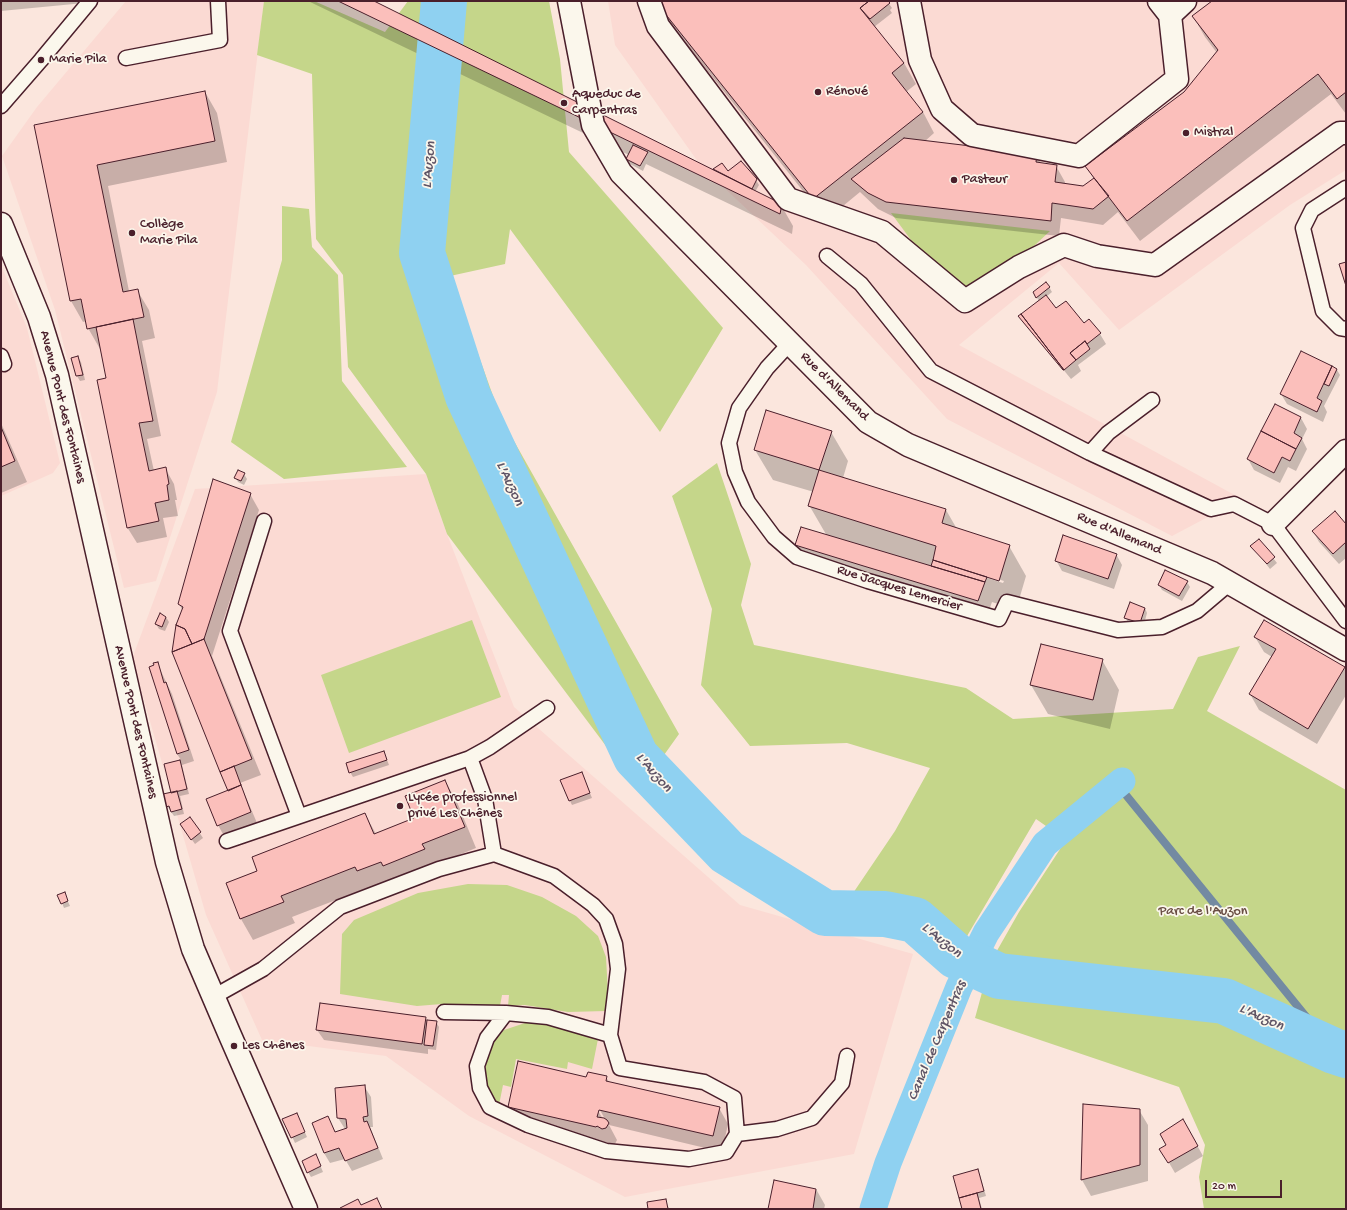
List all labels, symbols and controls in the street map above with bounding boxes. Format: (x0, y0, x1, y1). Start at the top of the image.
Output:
place label: Marie Pila (49, 52, 107, 68)
marker: Marie Pila (36, 55, 46, 65)
place label: Rénové (826, 84, 868, 100)
place label: Aqueduc de Carpentras (572, 87, 641, 120)
marker: Rénové (813, 87, 823, 97)
marker: Aqueduc de Carpentras (559, 98, 569, 108)
place label: Mistral (1194, 125, 1233, 141)
marker: Mistral (1181, 128, 1191, 138)
water label: L'Auzon (419, 141, 441, 189)
place label: Pasteur (962, 172, 1007, 188)
marker: Pasteur (949, 175, 959, 185)
place label: Collège Marie Pila (140, 217, 198, 250)
marker: Collège Marie Pila (127, 228, 137, 238)
street label: Avenue Pont des Fontaines (35, 329, 89, 485)
street label: Rue d'Allemand (796, 349, 872, 425)
water label: L'Auzon (491, 459, 527, 509)
street label: Rue d'Allemand (1074, 509, 1164, 559)
street label: Rue Jacques Lemercier (835, 562, 963, 616)
street label: Avenue Pont des Fontaines (109, 644, 161, 800)
water label: L'Auzon (631, 749, 675, 797)
place label: Lycée professionnel privé Les Chênes (408, 790, 517, 822)
marker: Lycée professionnel privé Les Chênes (395, 801, 405, 811)
park label: Parc de l'Auzon (1159, 904, 1247, 920)
water label: L'Auzon (917, 919, 965, 963)
water label: Canal de Carpentras (905, 979, 971, 1103)
water label: L'Auzon (1236, 1000, 1286, 1036)
place label: Les Chênes (242, 1038, 304, 1054)
marker: Les Chênes (229, 1041, 239, 1051)
scale bar (1207, 1172, 1284, 1198)
text: 20 m (1212, 1180, 1236, 1194)

